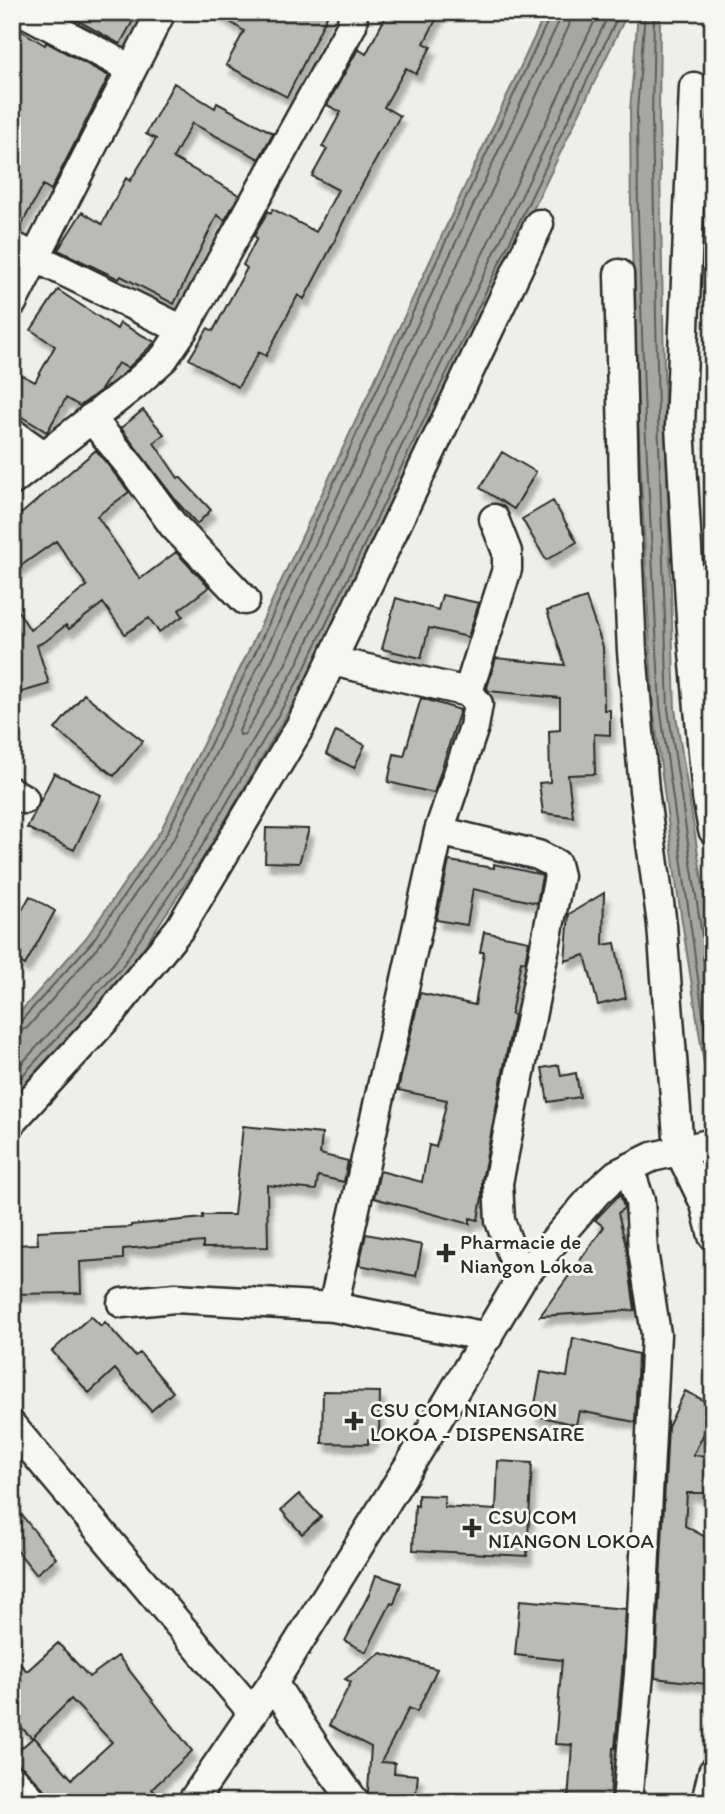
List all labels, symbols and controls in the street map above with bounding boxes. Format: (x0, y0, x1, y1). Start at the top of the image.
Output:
place label: Pharmacie de Niangon Lokoa (460, 1229, 594, 1278)
marker: Pharmacie de Niangon Lokoa (438, 1245, 454, 1261)
place label: CSU COM NIANGON LOKOA - DISPENSAIRE (370, 1397, 585, 1446)
marker: CSU COM NIANGON LOKOA - DISPENSAIRE (344, 1411, 364, 1431)
place label: CSU COM NIANGON LOKOA (488, 1504, 655, 1553)
marker: CSU COM NIANGON LOKOA (462, 1518, 482, 1538)

